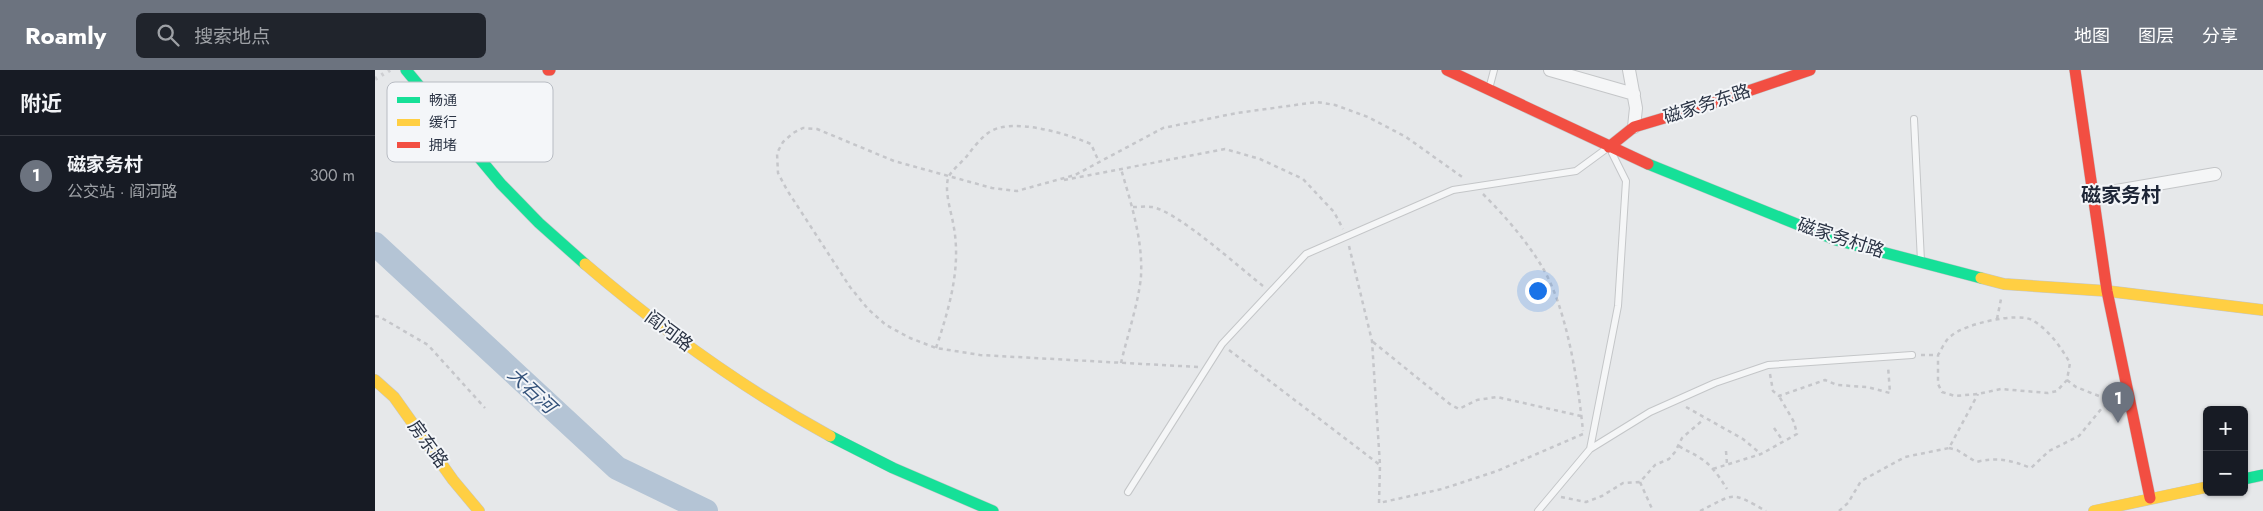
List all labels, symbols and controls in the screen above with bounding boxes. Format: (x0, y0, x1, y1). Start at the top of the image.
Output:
search box (136, 13, 486, 58)
text: Roamly (25, 18, 106, 53)
icon: search (154, 21, 182, 49)
text: 搜索地点 (194, 23, 270, 50)
text: 地图 (2074, 23, 2110, 49)
text: 图层 (2138, 23, 2174, 49)
text: 分享 (2202, 23, 2238, 49)
street label: 磁家务东路 (1660, 78, 1754, 130)
legend (387, 82, 553, 162)
text: 附近 (20, 89, 62, 119)
text: 畅通 (429, 90, 457, 110)
text: 缓行 (429, 112, 457, 132)
text: 拥堵 (429, 135, 457, 155)
text: 磁家务村 (67, 151, 143, 178)
text: 1 (32, 164, 40, 187)
text: 300 m (310, 164, 355, 187)
text: 公交站 · 阎河路 (67, 180, 177, 203)
district label: 磁家务村 (2081, 181, 2161, 210)
street label: 磁家务村路 (1794, 212, 1888, 264)
your location (1525, 278, 1551, 304)
street label: 阎河路 (640, 304, 698, 358)
water label: 大石河 (502, 361, 565, 422)
pin: 1 (2102, 382, 2134, 423)
map controls (2203, 406, 2248, 496)
button: + (2203, 406, 2248, 451)
street label: 房东路 (402, 415, 454, 473)
button: − (2203, 451, 2248, 496)

